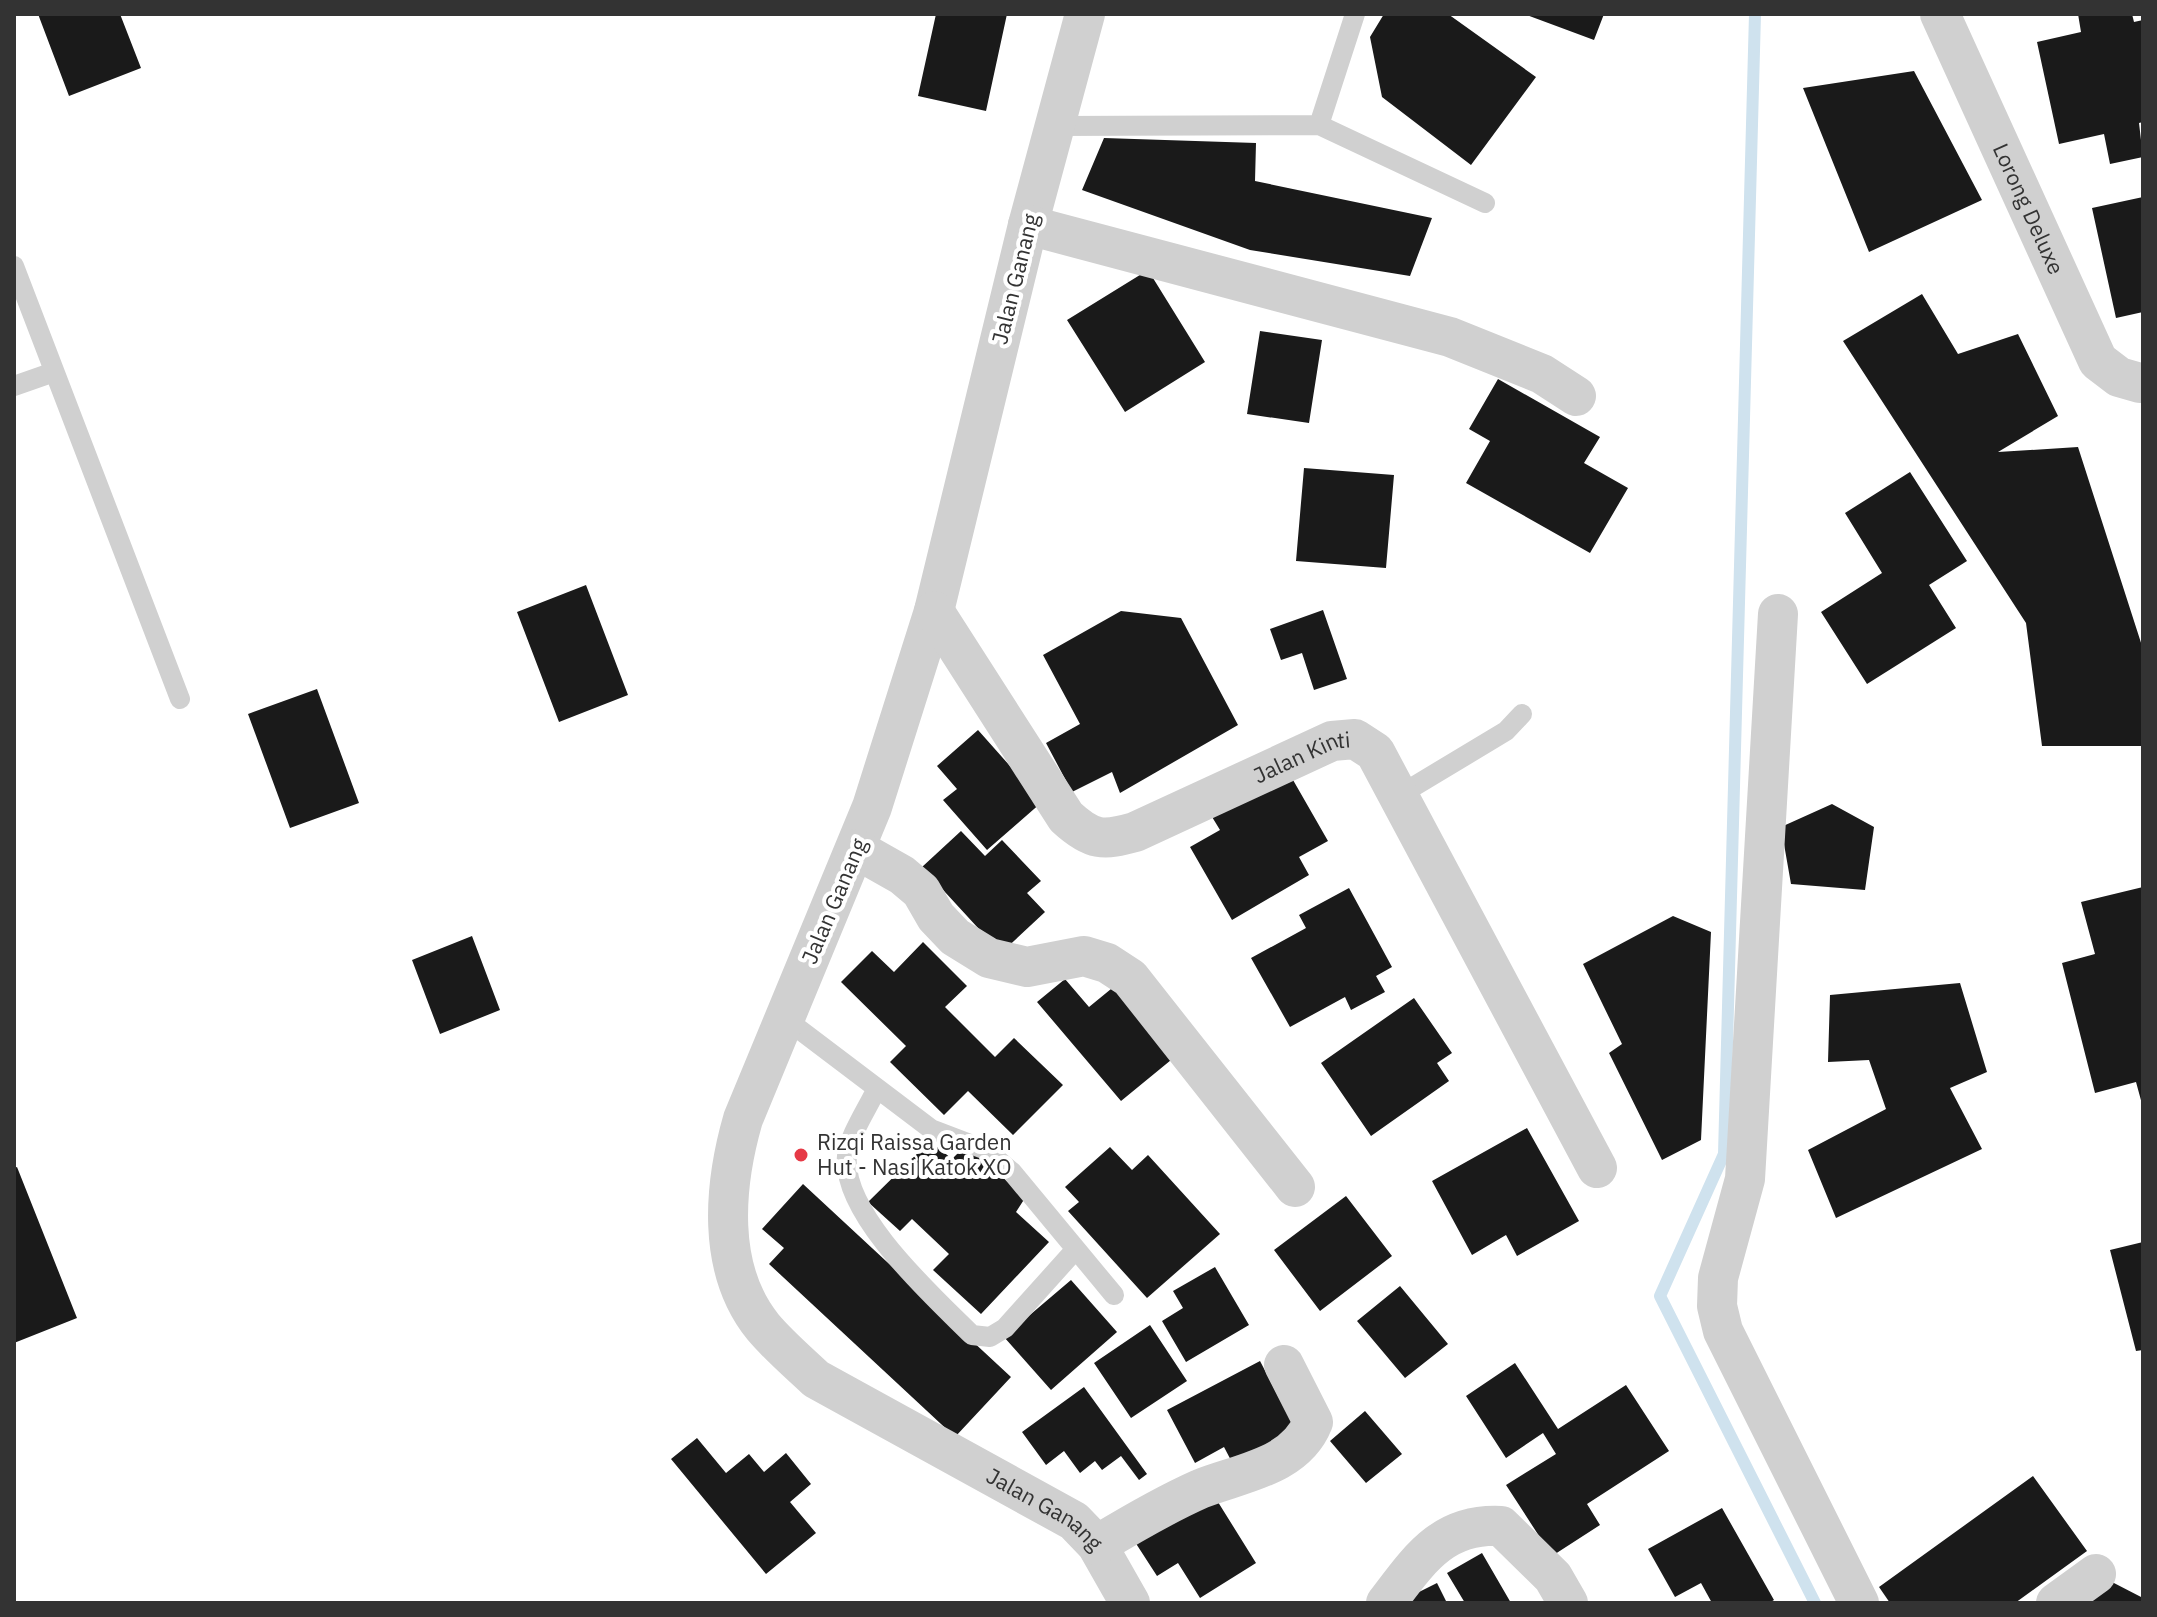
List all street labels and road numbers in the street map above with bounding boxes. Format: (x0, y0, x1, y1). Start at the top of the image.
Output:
street label: Lorong Deluxe (1987, 138, 2072, 279)
street label: Jalan Ganang (984, 210, 1045, 347)
street label: Jalan Kinti (1248, 724, 1352, 789)
street label: Jalan Ganang (794, 833, 873, 968)
street label: Jalan Ganang (982, 1461, 1110, 1557)

